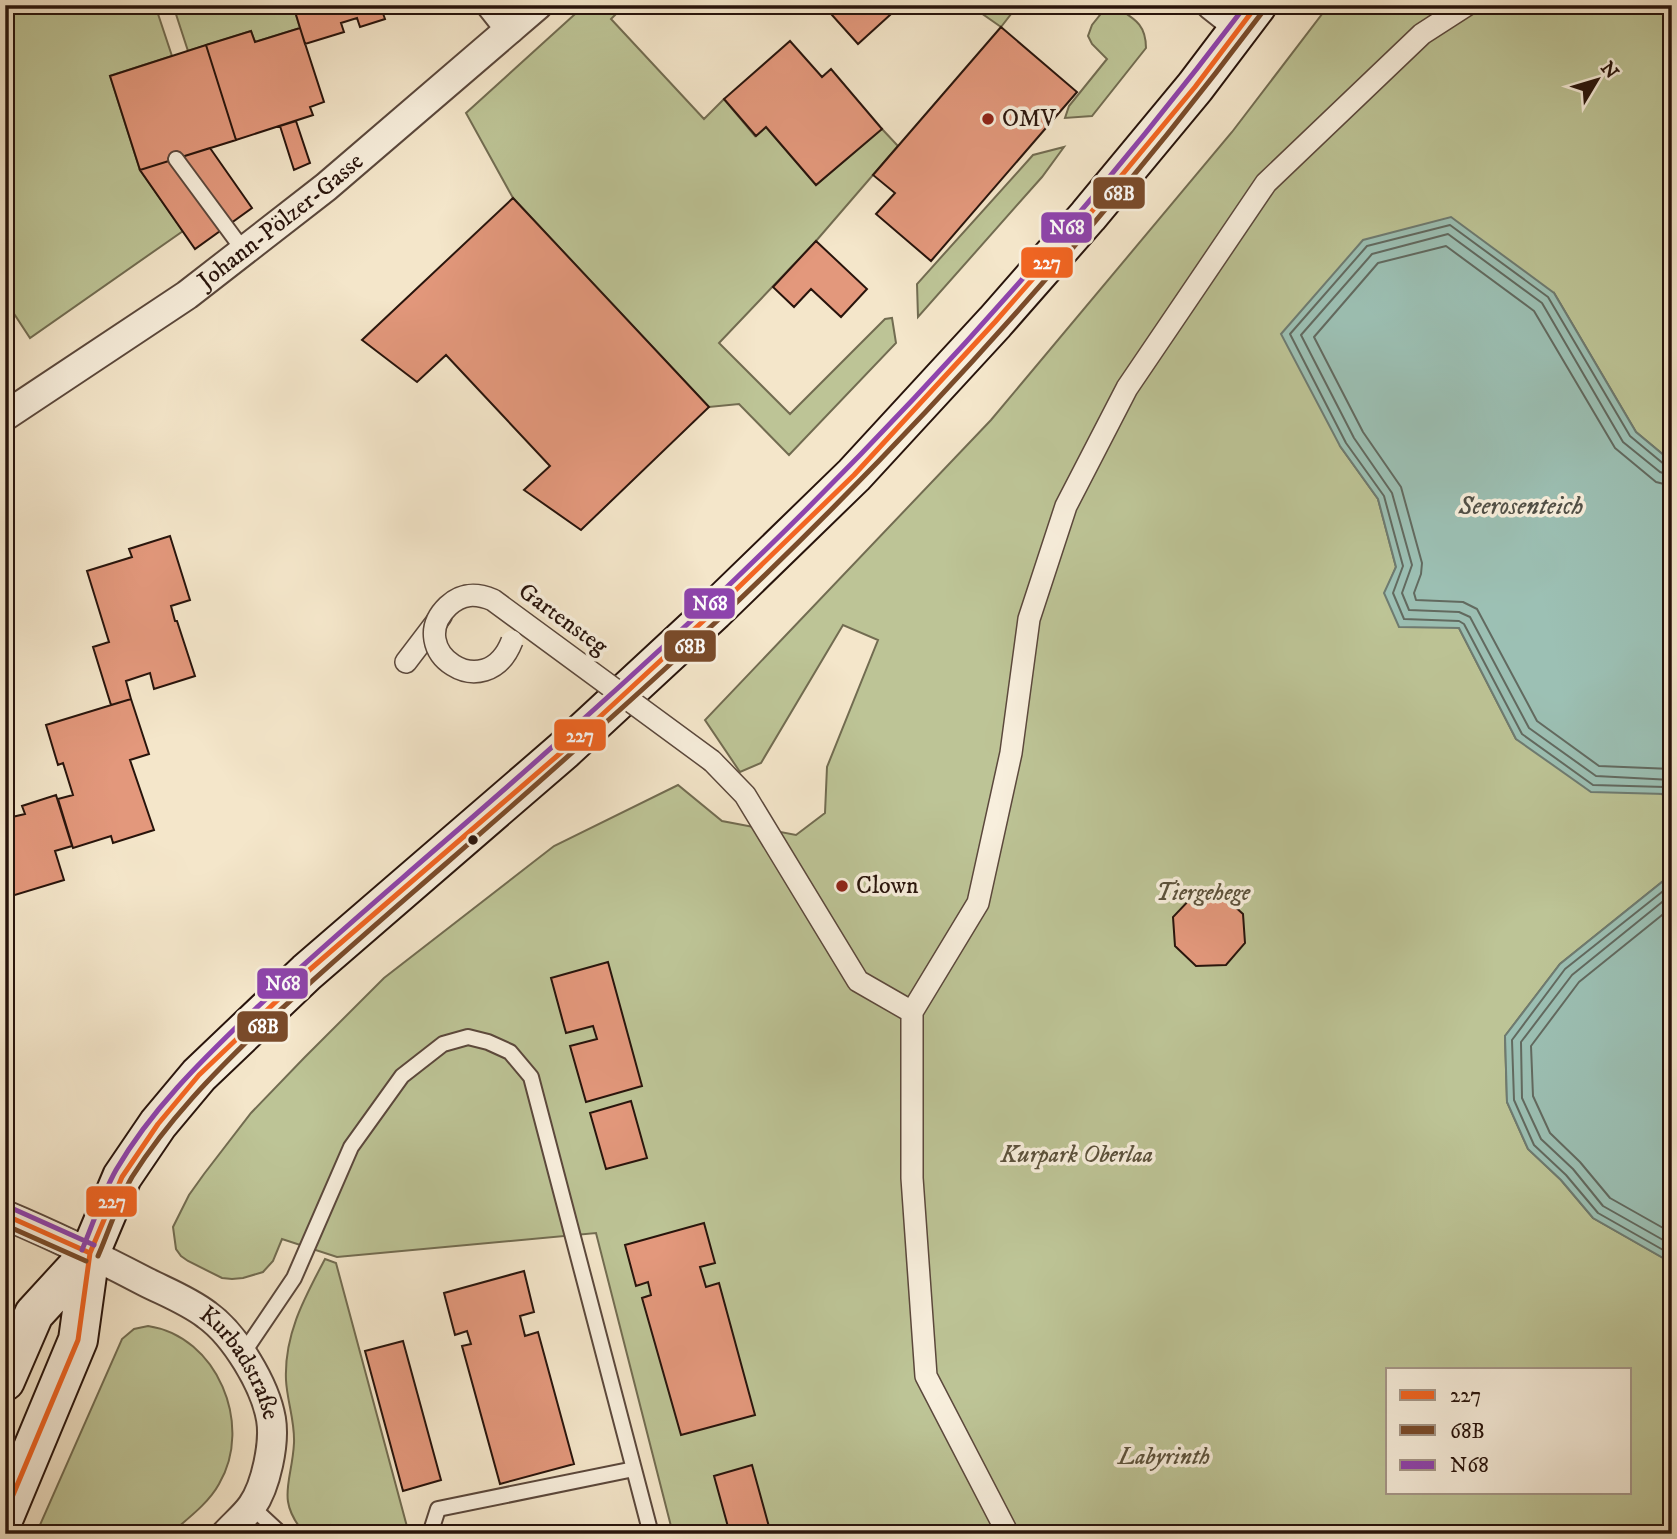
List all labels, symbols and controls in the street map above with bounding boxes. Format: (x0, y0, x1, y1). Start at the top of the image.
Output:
north arrow (1562, 46, 1632, 116)
text: N (1595, 57, 1623, 84)
place label: OMV (1002, 104, 1057, 134)
marker: OMV (980, 111, 996, 127)
street label: Johann-Pölzer-Gasse (191, 146, 370, 297)
line badge: 68B (1092, 176, 1146, 210)
text: 68B (1103, 183, 1135, 206)
line badge: N68 (1040, 211, 1093, 244)
text: N68 (1050, 217, 1085, 240)
line badge: 227 (1020, 246, 1074, 279)
text: 227 (1033, 252, 1061, 275)
water label: Seerosenteich (1457, 490, 1584, 523)
street label: Gartensteg (512, 576, 614, 662)
line badge: N68 (683, 587, 736, 620)
text: N68 (693, 593, 728, 616)
line badge: 68B (663, 629, 717, 663)
text: 68B (674, 636, 706, 659)
line badge: 227 (553, 718, 607, 752)
text: 227 (566, 725, 594, 748)
unlabelled marker (466, 833, 480, 847)
place label: Clown (856, 871, 919, 901)
marker: Clown (834, 878, 850, 894)
park label: Tiergehege (1156, 878, 1251, 908)
line badge: N68 (256, 967, 309, 1000)
text: N68 (266, 973, 301, 996)
line badge: 68B (236, 1010, 289, 1043)
text: 68B (247, 1016, 279, 1039)
park label: Kurpark Oberlaa (1000, 1140, 1153, 1170)
line badge: 227 (85, 1185, 138, 1218)
text: 227 (98, 1191, 126, 1214)
street label: Kurbadstraße (193, 1300, 286, 1423)
legend (1386, 1368, 1632, 1494)
text: 227 (1450, 1383, 1481, 1409)
text: 68B (1450, 1419, 1485, 1445)
park label: Labyrinth (1116, 1442, 1210, 1472)
text: N68 (1450, 1453, 1489, 1479)

